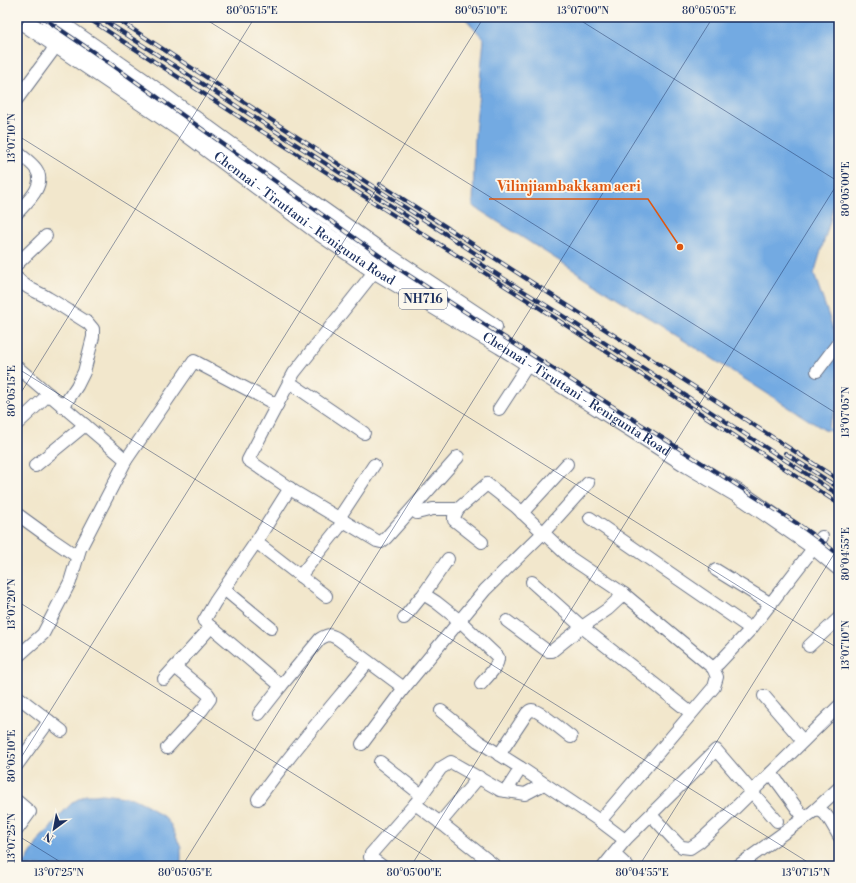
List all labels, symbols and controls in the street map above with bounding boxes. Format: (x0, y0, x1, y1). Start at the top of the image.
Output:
text: 80°05'15"E (226, 5, 278, 17)
text: 80°05'10"E (455, 5, 507, 17)
text: 13°07'00"N (557, 5, 610, 17)
text: 80°05'05"E (682, 5, 736, 17)
text: 13°07'10"N (6, 113, 18, 163)
street label: Chennai - Tiruttani - Renigunta Road (210, 148, 398, 289)
text: 80°05'00"E (840, 161, 852, 216)
callout: Vilinjiambakkam aeri (489, 173, 648, 199)
text: Vilinjiambakkam aeri (496, 178, 641, 196)
road number: NH716 (399, 289, 447, 309)
street label: Chennai - Tiruttani - Renigunta Road (480, 329, 674, 460)
text: 80°05'15"E (6, 365, 18, 417)
text: 13°07'05"N (840, 386, 852, 437)
text: 80°04'55"E (840, 527, 852, 581)
text: 13°07'20"N (6, 578, 18, 629)
text: 13°07'10"N (840, 620, 852, 670)
text: 80°05'10"E (6, 730, 18, 782)
north arrow (34, 809, 74, 849)
text: 13°07'25"N (6, 813, 18, 863)
text: N (42, 828, 57, 845)
text: 13°07'25"N (34, 867, 84, 879)
text: 80°05'05"E (158, 867, 212, 879)
text: 80°05'00"E (387, 867, 442, 879)
text: 80°04'55"E (615, 867, 669, 879)
text: 13°07'15"N (782, 867, 831, 879)

